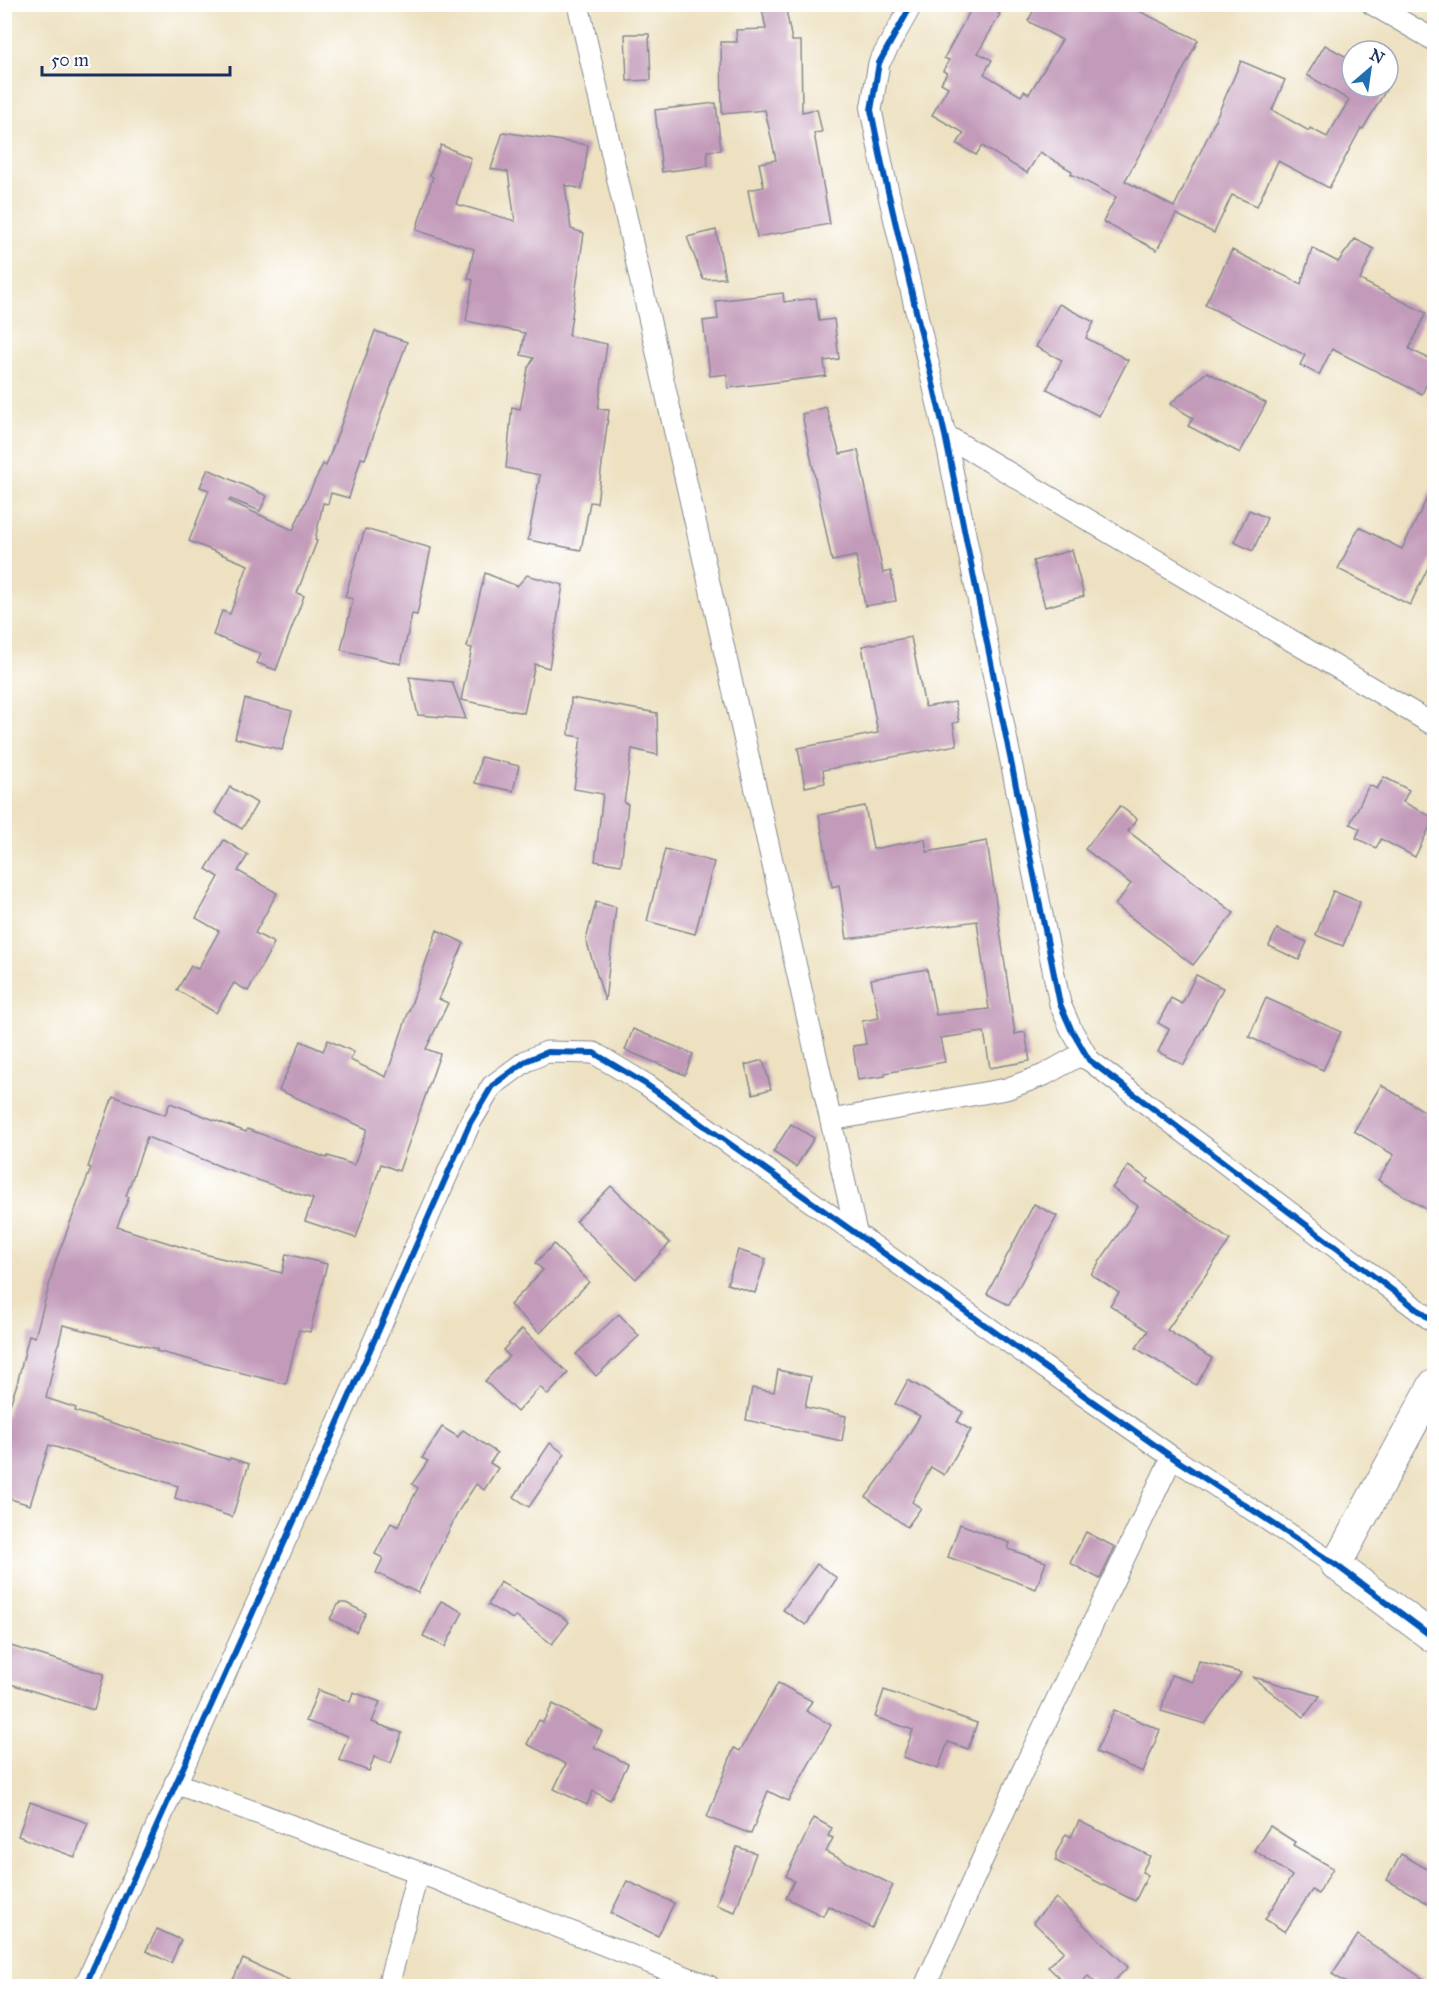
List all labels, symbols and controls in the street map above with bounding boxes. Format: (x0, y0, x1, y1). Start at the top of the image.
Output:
scale bar (42, 39, 230, 77)
north arrow (1340, 39, 1400, 99)
text: N (1366, 45, 1388, 68)
text: 50 m (51, 49, 89, 71)

